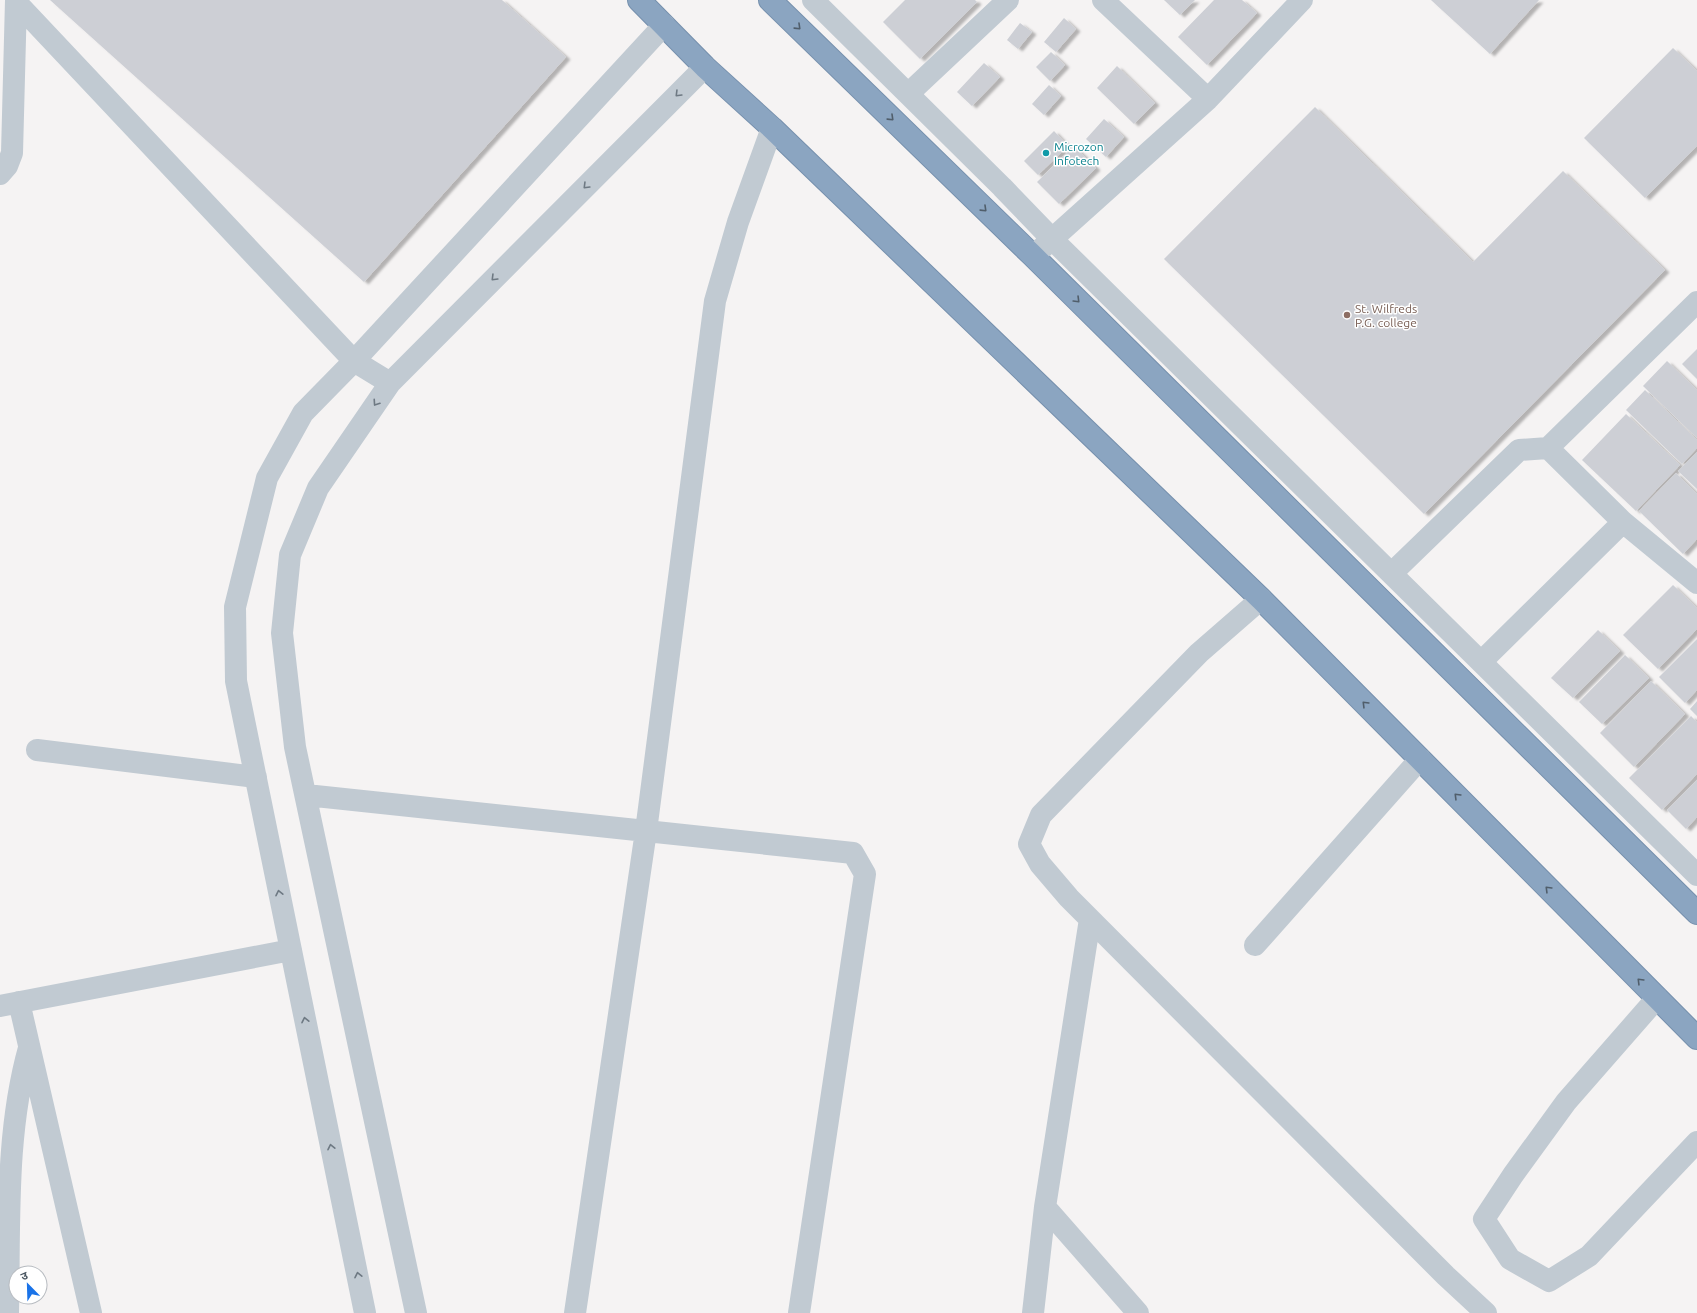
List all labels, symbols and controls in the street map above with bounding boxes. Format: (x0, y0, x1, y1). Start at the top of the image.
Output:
one-way arrow (793, 22, 801, 30)
one-way arrow (675, 89, 683, 97)
one-way arrow (886, 113, 894, 121)
place label: Microzon Infotech (1054, 140, 1104, 167)
marker: Microzon Infotech (1041, 148, 1051, 158)
one-way arrow (583, 181, 591, 189)
one-way arrow (979, 204, 987, 212)
one-way arrow (491, 273, 499, 281)
one-way arrow (1072, 295, 1080, 303)
place label: St. Wilfreds P.G. college (1355, 302, 1417, 329)
marker: St. Wilfreds P.G. college (1342, 310, 1352, 320)
one-way arrow (373, 399, 381, 406)
one-way arrow (1362, 701, 1370, 709)
one-way arrow (1454, 793, 1462, 801)
one-way arrow (1545, 886, 1553, 894)
one-way arrow (276, 890, 284, 896)
one-way arrow (1637, 978, 1645, 986)
one-way arrow (302, 1017, 310, 1023)
one-way arrow (328, 1144, 336, 1151)
north arrow (8, 1265, 48, 1305)
text: उ (19, 1269, 30, 1283)
one-way arrow (354, 1272, 362, 1278)

